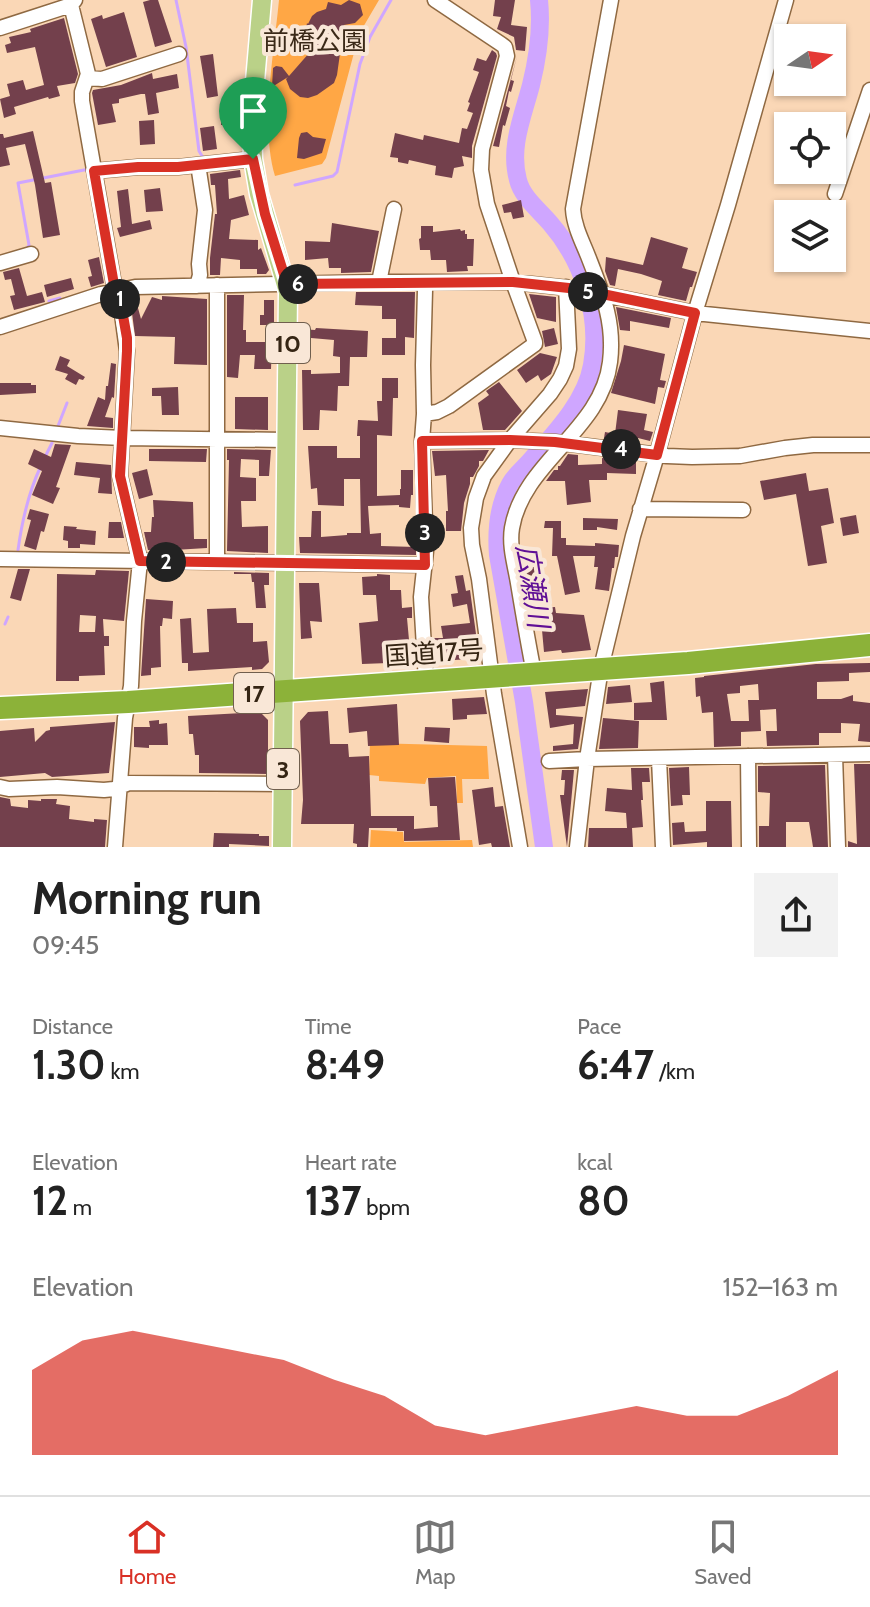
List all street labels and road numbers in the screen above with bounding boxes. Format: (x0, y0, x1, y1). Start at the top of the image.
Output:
road number: 10 (266, 323, 310, 363)
street label: 国道17号 (383, 634, 485, 672)
road number: 17 (234, 673, 274, 713)
road number: 3 (267, 749, 299, 789)

